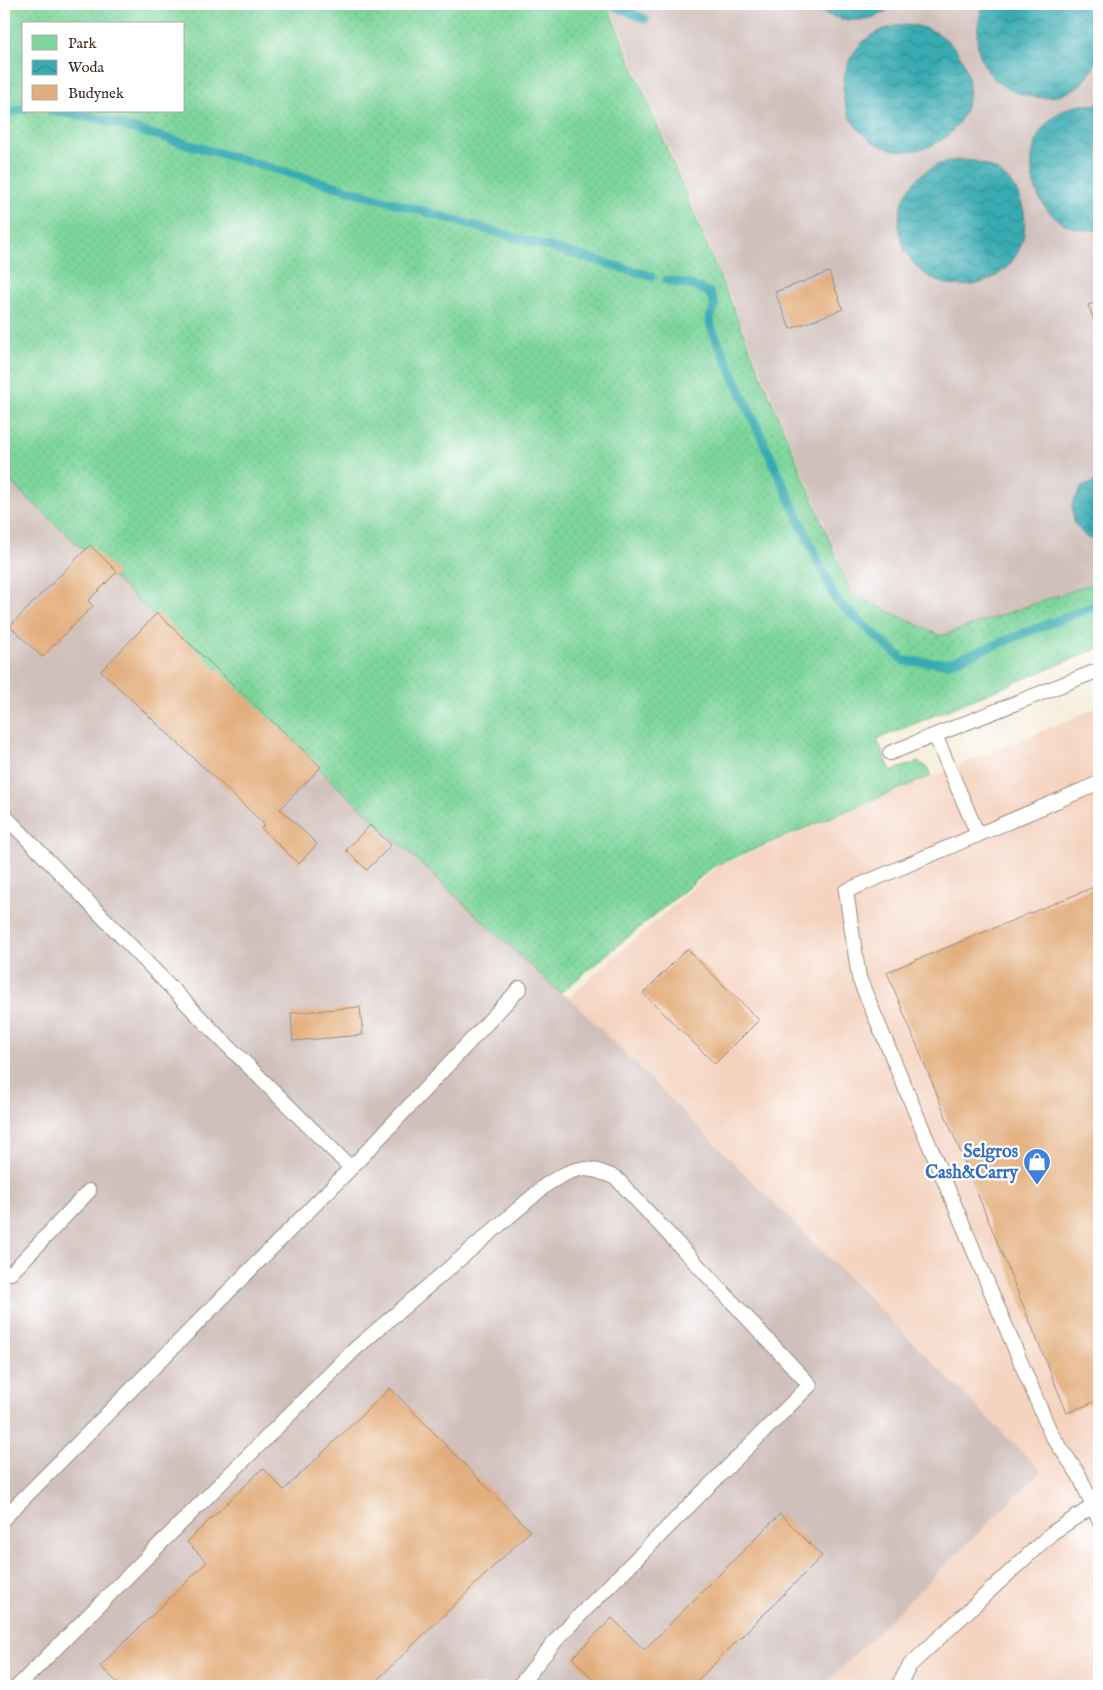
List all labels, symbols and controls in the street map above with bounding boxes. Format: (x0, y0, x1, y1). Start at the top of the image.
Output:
legend (22, 22, 185, 112)
text: Park (68, 34, 98, 53)
text: Woda (68, 58, 105, 77)
text: Budynek (68, 84, 125, 103)
place label: Selgros Cash&Carry (925, 1141, 1019, 1185)
shop icon: Selgros Cash&Carry (1022, 1147, 1052, 1186)

